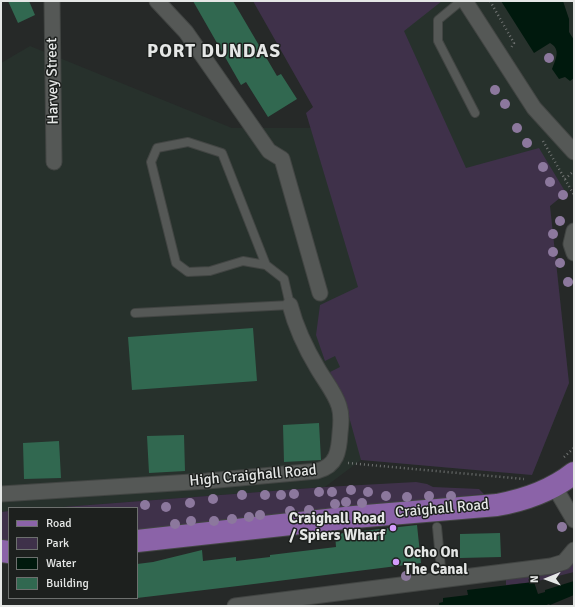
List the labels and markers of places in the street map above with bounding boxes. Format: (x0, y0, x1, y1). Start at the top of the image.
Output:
place label: Craighall Road / Spiers Wharf (289, 510, 385, 545)
marker: Craighall Road / Spiers Wharf (388, 523, 398, 533)
place label: Ocho On The Canal (404, 544, 468, 579)
marker: Ocho On The Canal (391, 557, 401, 567)

